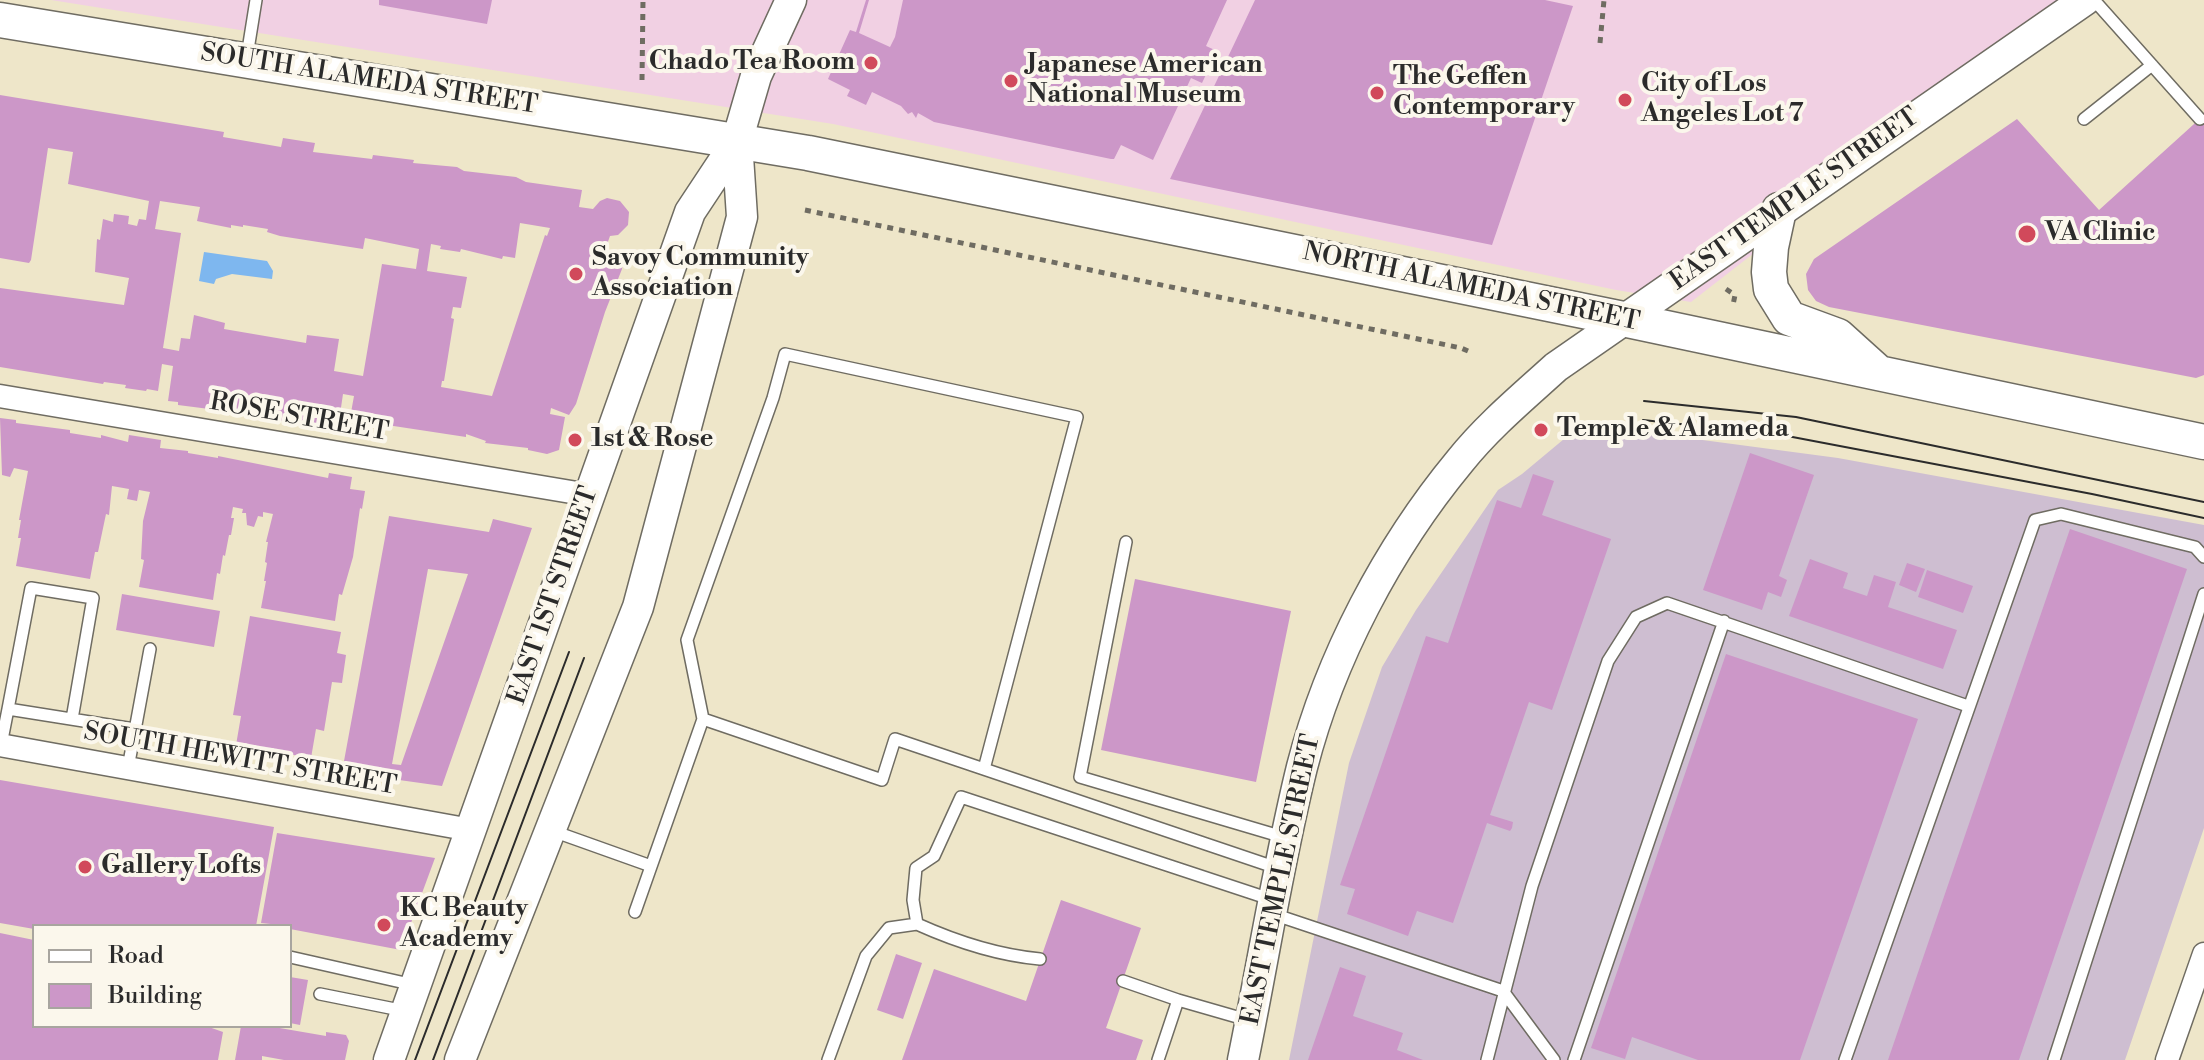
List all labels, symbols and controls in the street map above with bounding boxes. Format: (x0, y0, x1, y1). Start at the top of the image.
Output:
street label: SOUTH ALAMEDA STREET (198, 38, 540, 122)
place label: Chado Tea Room (649, 47, 855, 79)
place label: Japanese American National Museum (1027, 50, 1263, 112)
marker: Chado Tea Room (862, 54, 880, 72)
place label: The Geffen Contemporary (1393, 62, 1575, 124)
place label: City of Los Angeles Lot 7 (1641, 69, 1804, 130)
marker: Japanese American National Museum (1002, 72, 1020, 90)
marker: The Geffen Contemporary (1368, 84, 1386, 102)
marker: City of Los Angeles Lot 7 (1616, 91, 1634, 109)
street label: EAST TEMPLE STREET (1665, 102, 1925, 298)
place label: VA Clinic (2045, 218, 2155, 250)
marker: VA Clinic (2016, 223, 2038, 245)
street label: NORTH ALAMEDA STREET (1300, 237, 1642, 339)
place label: Savoy Community Association (592, 243, 809, 304)
marker: Savoy Community Association (567, 265, 585, 283)
street label: ROSE STREET (207, 387, 391, 449)
place label: Temple & Alameda (1557, 414, 1789, 446)
marker: Temple & Alameda (1532, 421, 1550, 439)
place label: 1st & Rose (591, 424, 714, 456)
marker: 1st & Rose (566, 431, 584, 449)
street label: EAST 1ST STREET (502, 483, 606, 709)
street label: SOUTH HEWITT STREET (81, 717, 399, 803)
street label: EAST TEMPLE STREET (1236, 732, 1328, 1028)
place label: Gallery Lofts (101, 851, 261, 883)
marker: Gallery Lofts (76, 858, 94, 876)
place label: KC Beauty Academy (400, 894, 528, 956)
marker: KC Beauty Academy (375, 916, 393, 934)
legend (32, 924, 292, 1028)
text: Road (108, 941, 164, 971)
text: Building (108, 981, 202, 1011)

